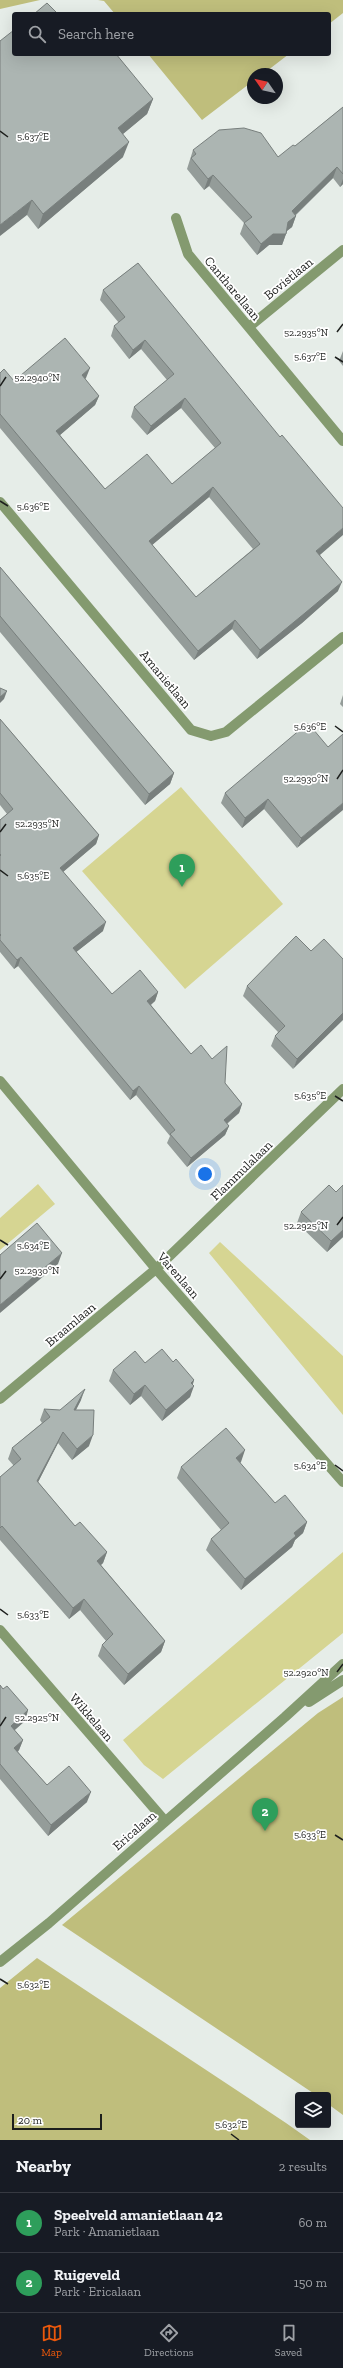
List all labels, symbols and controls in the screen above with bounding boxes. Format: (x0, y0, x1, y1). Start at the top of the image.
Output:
search box (12, 12, 331, 56)
icon: search (26, 23, 48, 45)
text: Search here (58, 25, 134, 43)
north arrow (247, 68, 283, 104)
text: 5.637°E (17, 131, 49, 143)
street label: Cantharellaan (201, 253, 264, 324)
street label: Bovistlaan (261, 254, 316, 303)
text: 52.2935°N (284, 327, 329, 339)
text: 5.637°E (294, 351, 326, 363)
text: 52.2940°N (14, 372, 60, 384)
text: 5.636°E (17, 501, 49, 513)
street label: Amanietlaan (137, 647, 195, 712)
text: 5.636°E (294, 721, 326, 733)
text: 52.2930°N (284, 773, 329, 785)
text: 52.2935°N (15, 818, 60, 830)
pin: 1 (169, 854, 195, 887)
text: 5.635°E (17, 870, 49, 882)
text: 5.635°E (294, 1090, 326, 1102)
street label: Flammulalaan (207, 1137, 276, 1204)
your location (195, 1164, 215, 1184)
text: 52.2925°N (284, 1220, 329, 1232)
text: 5.634°E (17, 1240, 49, 1252)
street label: Varenlaan (154, 1248, 203, 1302)
text: 52.2930°N (15, 1265, 60, 1277)
street label: Braamlaan (42, 1299, 99, 1350)
text: 5.634°E (294, 1460, 326, 1472)
text: 5.633°E (17, 1609, 49, 1621)
text: 52.2920°N (283, 1667, 329, 1679)
street label: Wikkelaan (67, 1690, 117, 1745)
text: 52.2925°N (15, 1712, 60, 1724)
pin: 2 (252, 1798, 278, 1831)
street label: Ericalaan (110, 1807, 159, 1853)
text: 5.633°E (294, 1829, 326, 1841)
text: 5.632°E (17, 1979, 49, 1991)
map controls (295, 2092, 331, 2128)
button: layers (295, 2092, 331, 2128)
scale bar (12, 2112, 102, 2131)
text: 20 m (18, 2114, 42, 2127)
text: 5.632°E (215, 2119, 247, 2131)
text: Nearby (16, 2156, 71, 2176)
text: 2 results (279, 2159, 327, 2174)
text: Speelveld amanietlaan 42 (54, 2206, 223, 2224)
text: 1 (26, 2215, 32, 2230)
text: 60 m (298, 2215, 327, 2230)
text: Park · Amanietlaan (54, 2224, 160, 2239)
text: Ruigeveld (54, 2266, 120, 2284)
text: 2 (26, 2275, 32, 2290)
text: 150 m (294, 2275, 327, 2290)
text: Park · Ericalaan (54, 2284, 141, 2299)
tab: Map (41, 2322, 63, 2359)
tab: Directions (144, 2322, 194, 2359)
tab: Saved (275, 2322, 302, 2359)

